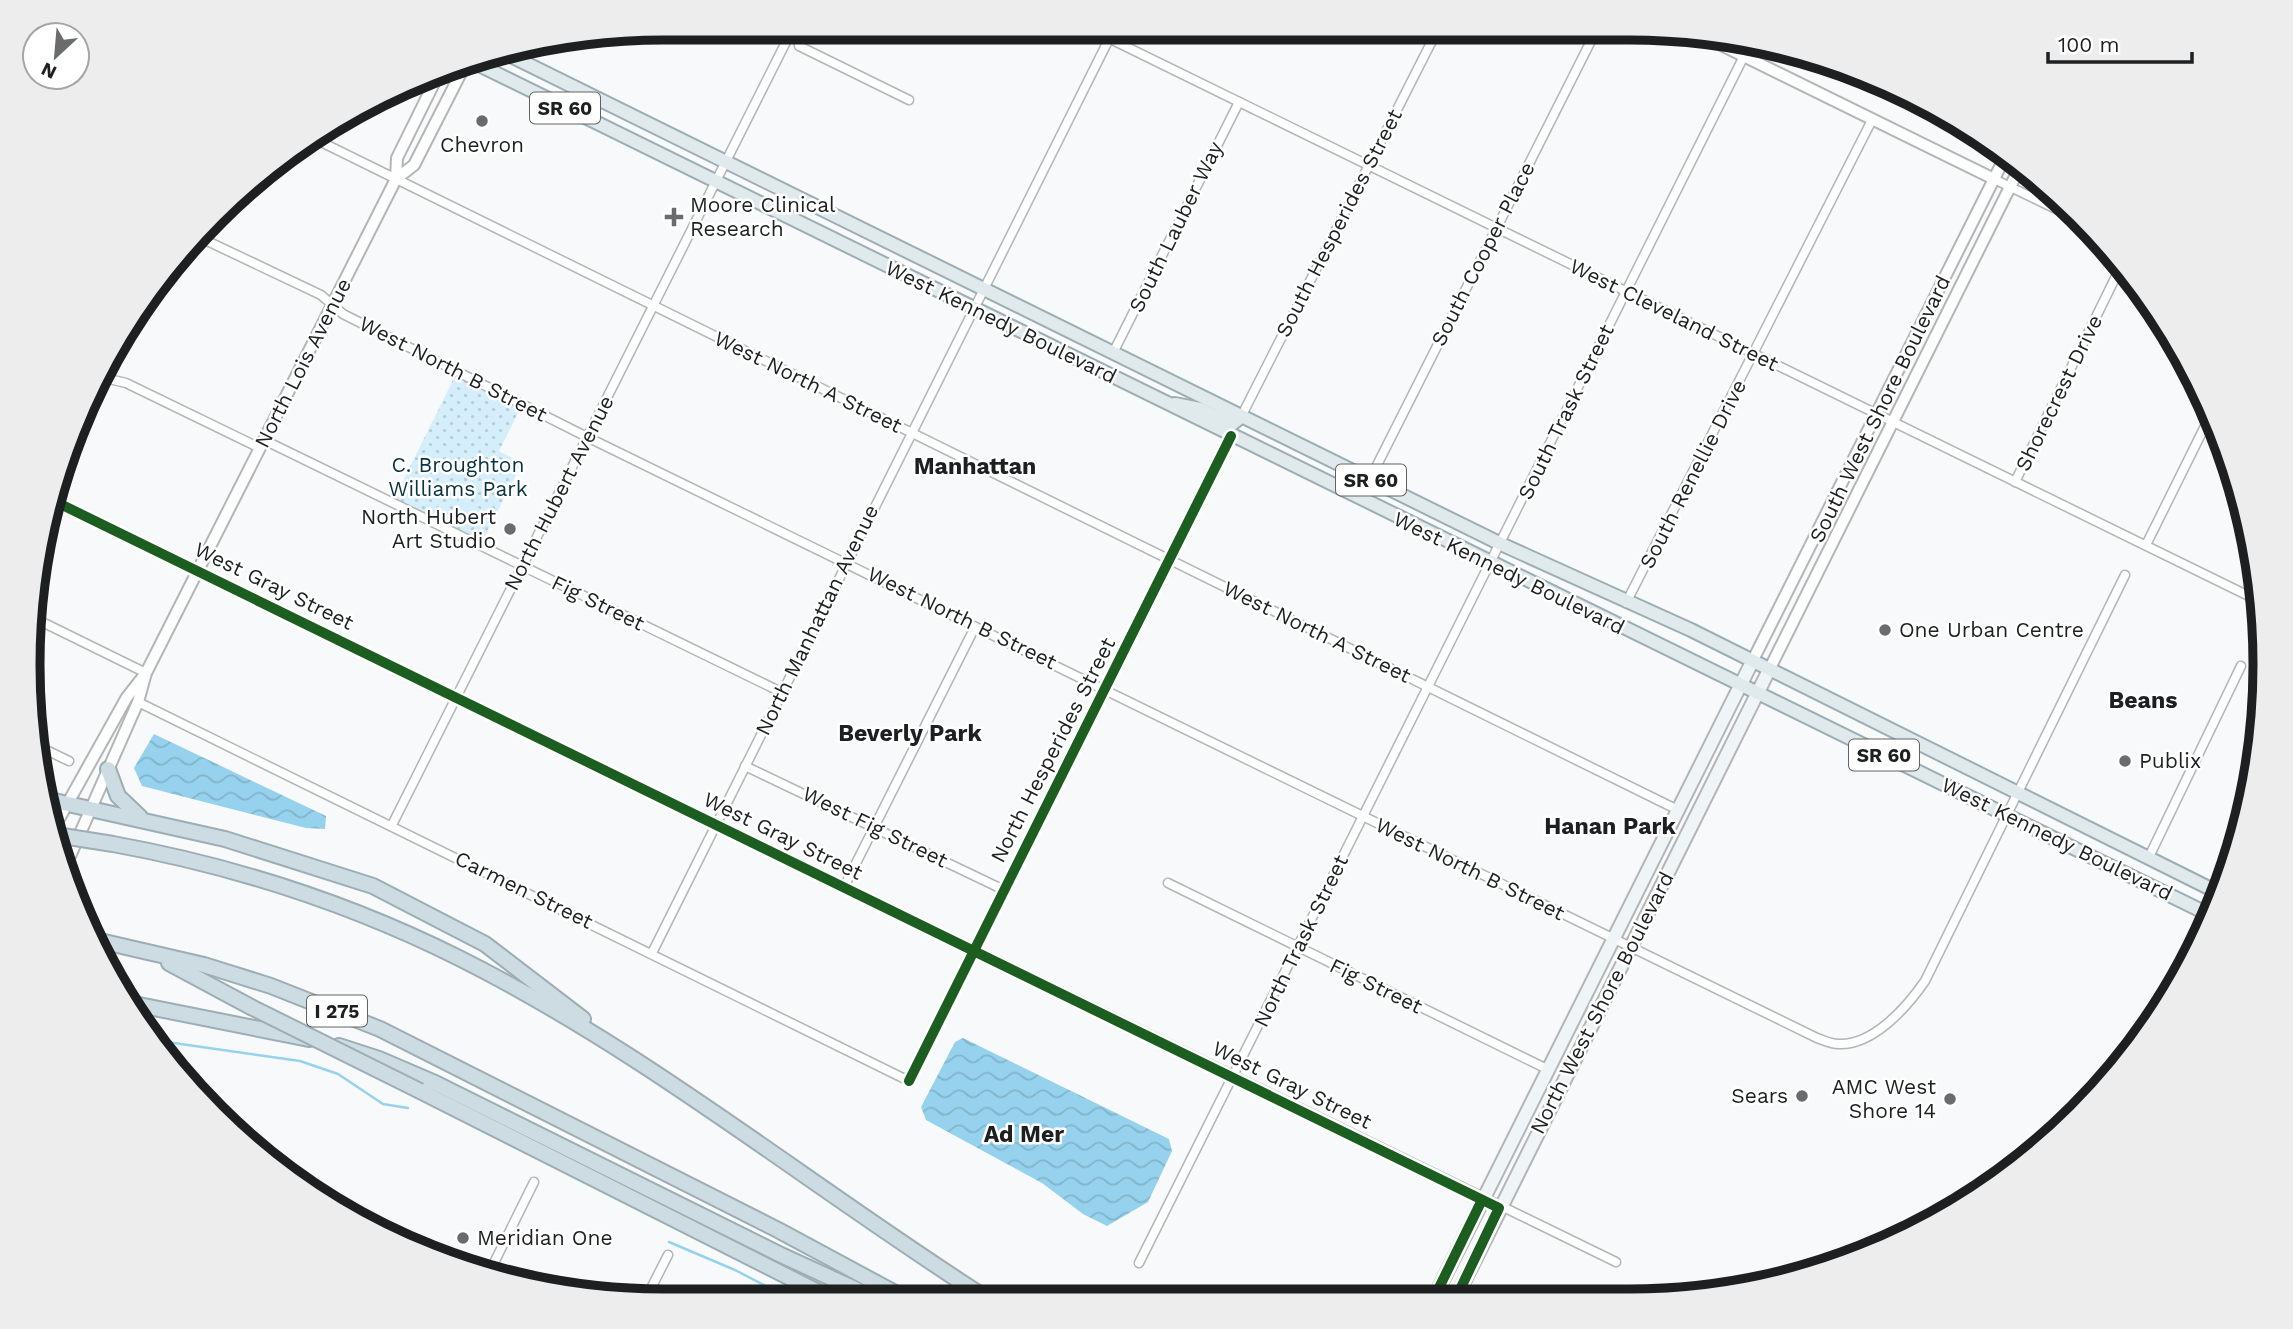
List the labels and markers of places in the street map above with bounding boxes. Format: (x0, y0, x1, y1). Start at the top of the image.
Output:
marker: Chevron (474, 113, 490, 129)
place label: Chevron (440, 132, 524, 157)
place label: Moore Clinical Research (690, 192, 836, 241)
marker: Moore Clinical Research (664, 207, 684, 227)
place label: North Hubert Art Studio (361, 504, 496, 553)
marker: North Hubert Art Studio (502, 521, 518, 537)
place label: One Urban Centre (1899, 617, 2084, 642)
marker: One Urban Centre (1877, 622, 1893, 638)
place label: Publix (2139, 748, 2201, 773)
marker: Publix (2117, 753, 2133, 769)
place label: AMC West Shore 14 (1832, 1074, 1936, 1123)
place label: Sears (1731, 1083, 1788, 1108)
marker: Sears (1794, 1088, 1810, 1104)
marker: AMC West Shore 14 (1942, 1091, 1958, 1107)
place label: Meridian One (477, 1225, 613, 1250)
marker: Meridian One (455, 1230, 471, 1246)

